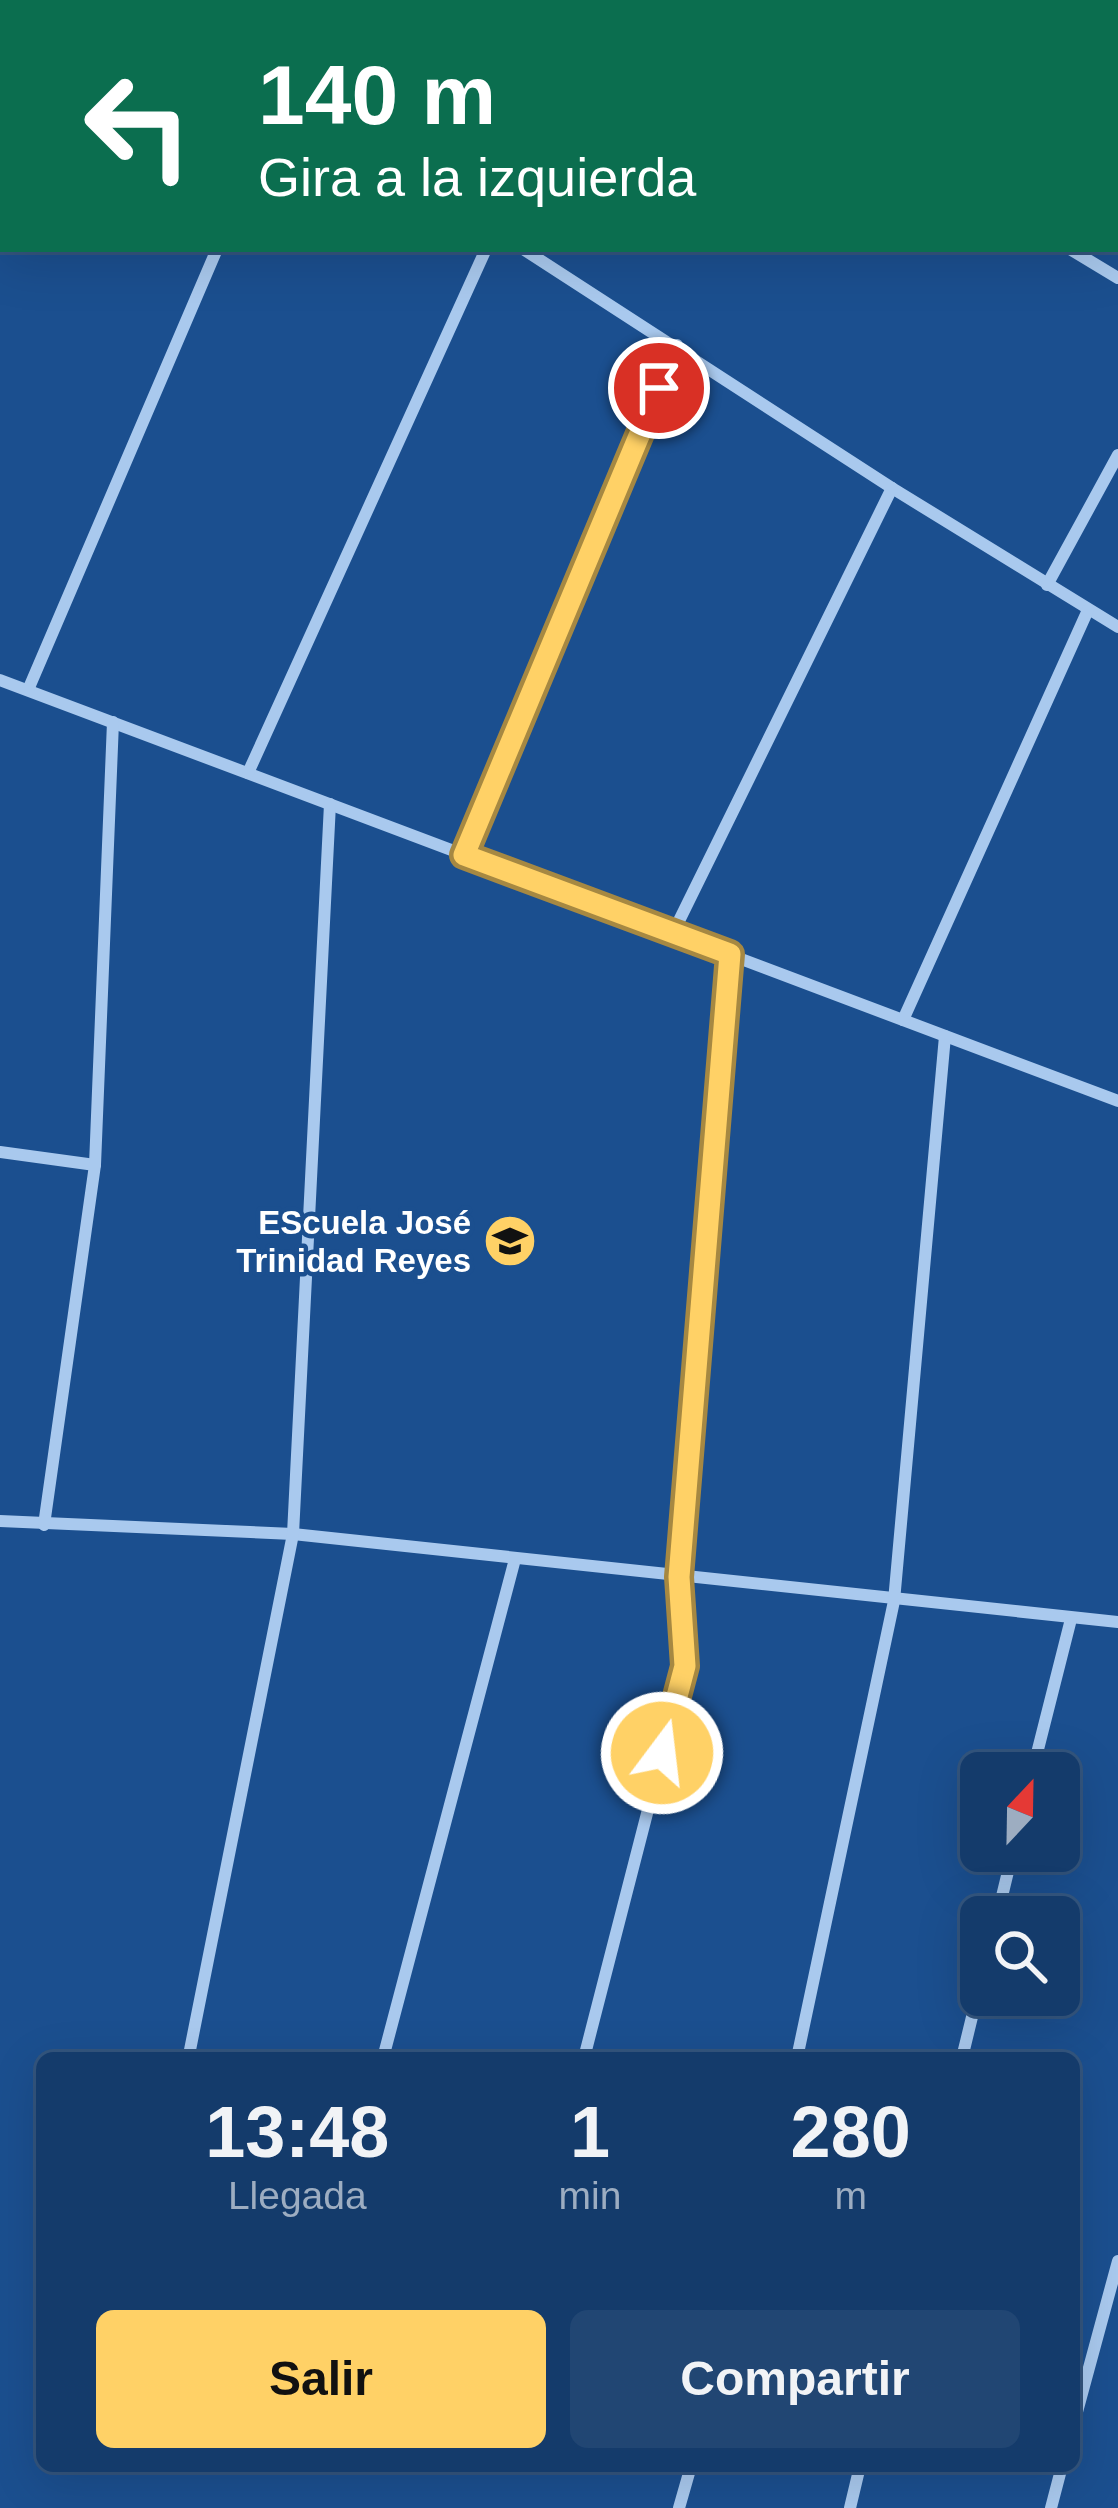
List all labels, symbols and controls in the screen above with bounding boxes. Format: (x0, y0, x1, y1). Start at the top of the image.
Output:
icon: left (60, 48, 216, 204)
text: 140 m (258, 48, 496, 142)
text: Gira a la izquierda (258, 147, 696, 207)
pin (608, 337, 710, 439)
icon: arrive (626, 355, 692, 421)
place label: EScuela José Trinidad Reyes (236, 1204, 471, 1279)
school or university icon: EScuela José Trinidad Reyes (482, 1213, 538, 1269)
position arrow (599, 1690, 725, 1816)
north arrow (960, 1752, 1080, 1872)
map controls (960, 1752, 1080, 2016)
button: search (960, 1896, 1080, 2016)
text: 13:48 (205, 2092, 389, 2172)
text: 1 (570, 2092, 610, 2172)
text: 280 (791, 2092, 911, 2172)
text: Llegada (228, 2174, 367, 2217)
text: min (559, 2174, 621, 2217)
text: m (834, 2174, 867, 2217)
button: Salir (96, 2310, 546, 2448)
button: Compartir (570, 2310, 1020, 2448)

